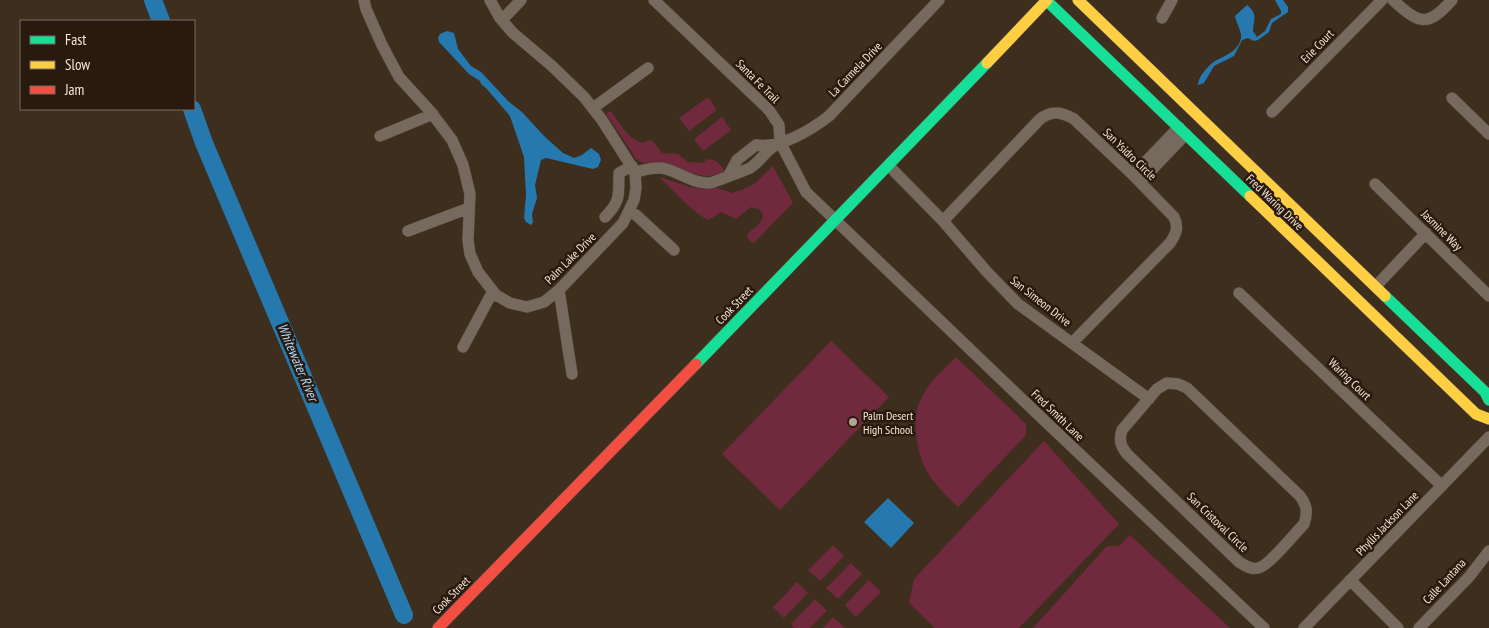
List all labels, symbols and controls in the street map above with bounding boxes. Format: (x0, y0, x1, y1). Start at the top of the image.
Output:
legend (20, 20, 195, 110)
street label: Erie Court (1297, 26, 1337, 66)
text: Fast (65, 30, 86, 49)
street label: La Carmela Drive (825, 38, 885, 99)
text: Slow (65, 55, 90, 74)
street label: Santa Fe Trail (733, 56, 783, 106)
text: Jam (64, 80, 84, 99)
street label: San Ysidro Circle (1100, 125, 1160, 183)
street label: Fred Waring Drive (1243, 171, 1307, 233)
street label: Jasmine Way (1418, 206, 1466, 254)
street label: Palm Lake Drive (541, 229, 599, 287)
street label: San Simeon Drive (1008, 273, 1074, 329)
street label: Cook Street (712, 282, 756, 327)
water label: Whitewater River (273, 320, 323, 406)
street label: Waring Court (1325, 355, 1375, 404)
street label: Fred Smith Lane (1029, 386, 1088, 444)
place label: Palm Desert High School (863, 408, 914, 437)
marker: Palm Desert High School (847, 416, 859, 428)
street label: Phyllis Jackson Lane (1353, 488, 1421, 558)
street label: San Cristoval Circle (1184, 489, 1252, 555)
street label: Calle Lantana (1419, 555, 1469, 607)
street label: Cook Street (429, 572, 474, 617)

